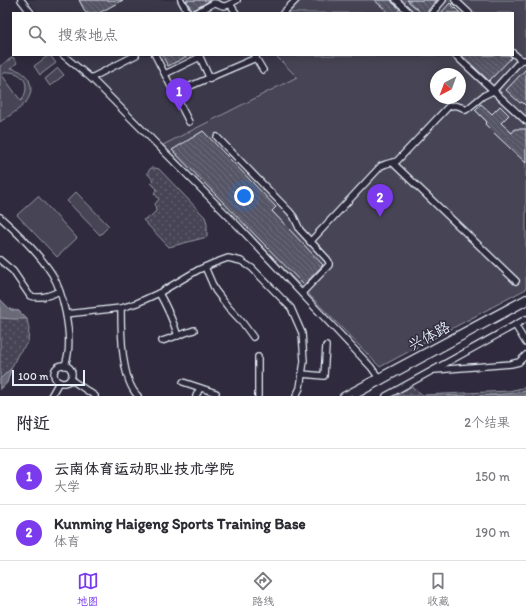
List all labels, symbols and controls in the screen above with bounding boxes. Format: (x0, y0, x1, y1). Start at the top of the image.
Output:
search box (12, 12, 514, 56)
icon: search (26, 23, 48, 45)
text: 搜索地点 (58, 26, 118, 44)
north arrow (430, 68, 466, 104)
pin: 1 (166, 78, 192, 111)
pin: 2 (367, 184, 393, 217)
your location (234, 186, 254, 206)
street label: 兴体路 (405, 317, 453, 355)
scale bar (12, 368, 85, 387)
text: 100 m (18, 370, 48, 383)
text: 附近 (16, 413, 50, 433)
text: 2个结果 (464, 415, 510, 430)
text: 云南体育运动职业技术学院 (54, 460, 234, 478)
text: 1 (26, 469, 32, 484)
text: 150 m (475, 469, 510, 484)
text: 大学 (54, 479, 80, 494)
text: Kunming Haigeng Sports Training Base (54, 515, 306, 533)
text: 2 (26, 525, 32, 540)
text: 190 m (475, 525, 510, 540)
text: 体育 (54, 534, 80, 549)
tab: 地图 (77, 570, 99, 608)
tab: 路线 (252, 570, 274, 608)
tab: 收藏 (427, 570, 449, 608)

